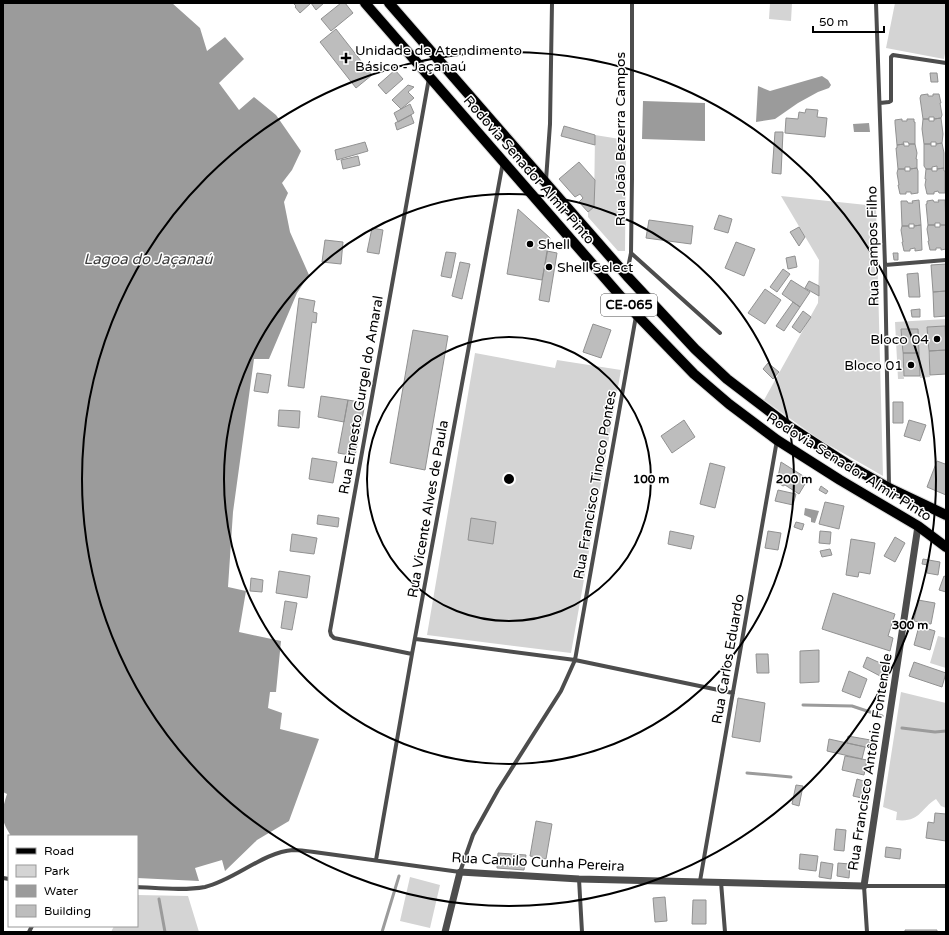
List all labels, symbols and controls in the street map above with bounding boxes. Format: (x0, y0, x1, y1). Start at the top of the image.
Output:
scale bar (813, 8, 884, 34)
text: 50 m (819, 15, 848, 29)
place label: Unidade de Atendimento Básico - Jaçanaú (355, 42, 522, 75)
marker: Unidade de Atendimento Básico - Jaçanaú (340, 52, 352, 64)
street label: Rua João Bezerra Campos (612, 52, 629, 226)
street label: Rodovia Senador Almir Pinto (460, 92, 598, 248)
street label: Rua Campos Filho (863, 186, 883, 306)
place label: Shell (538, 236, 570, 253)
marker: Shell (525, 239, 535, 249)
water label: Lagoa do Jaçanaú (84, 250, 213, 268)
place label: Shell Select (557, 259, 634, 276)
marker: Shell Select (544, 262, 554, 272)
street label: Rua Ernesto Gurgel do Amaral (335, 294, 387, 496)
road number: CE-065 (601, 294, 657, 316)
place label: Bloco 04 (870, 331, 929, 348)
marker: Bloco 04 (932, 334, 942, 344)
place label: Bloco 01 (844, 357, 903, 374)
marker: Bloco 01 (906, 360, 916, 370)
street label: Rua Francisco Tinoco Pontes (570, 389, 620, 581)
street label: Rodovia Senador Almir Pinto (763, 409, 935, 525)
street label: Rua Vicente Alves de Paula (404, 419, 452, 599)
centre of rings (502, 472, 516, 486)
text: 100 m (633, 472, 669, 486)
text: 200 m (776, 472, 812, 486)
street label: Rua Carlos Eduardo (708, 593, 748, 725)
text: 300 m (892, 618, 928, 632)
street label: Rua Francisco Antônio Fontenele (844, 652, 896, 872)
legend (8, 835, 138, 927)
text: Road (44, 844, 74, 858)
street label: Rua Camilo Cunha Pereira (451, 849, 625, 875)
text: Park (44, 864, 70, 878)
text: Water (44, 884, 79, 898)
text: Building (44, 904, 91, 918)

